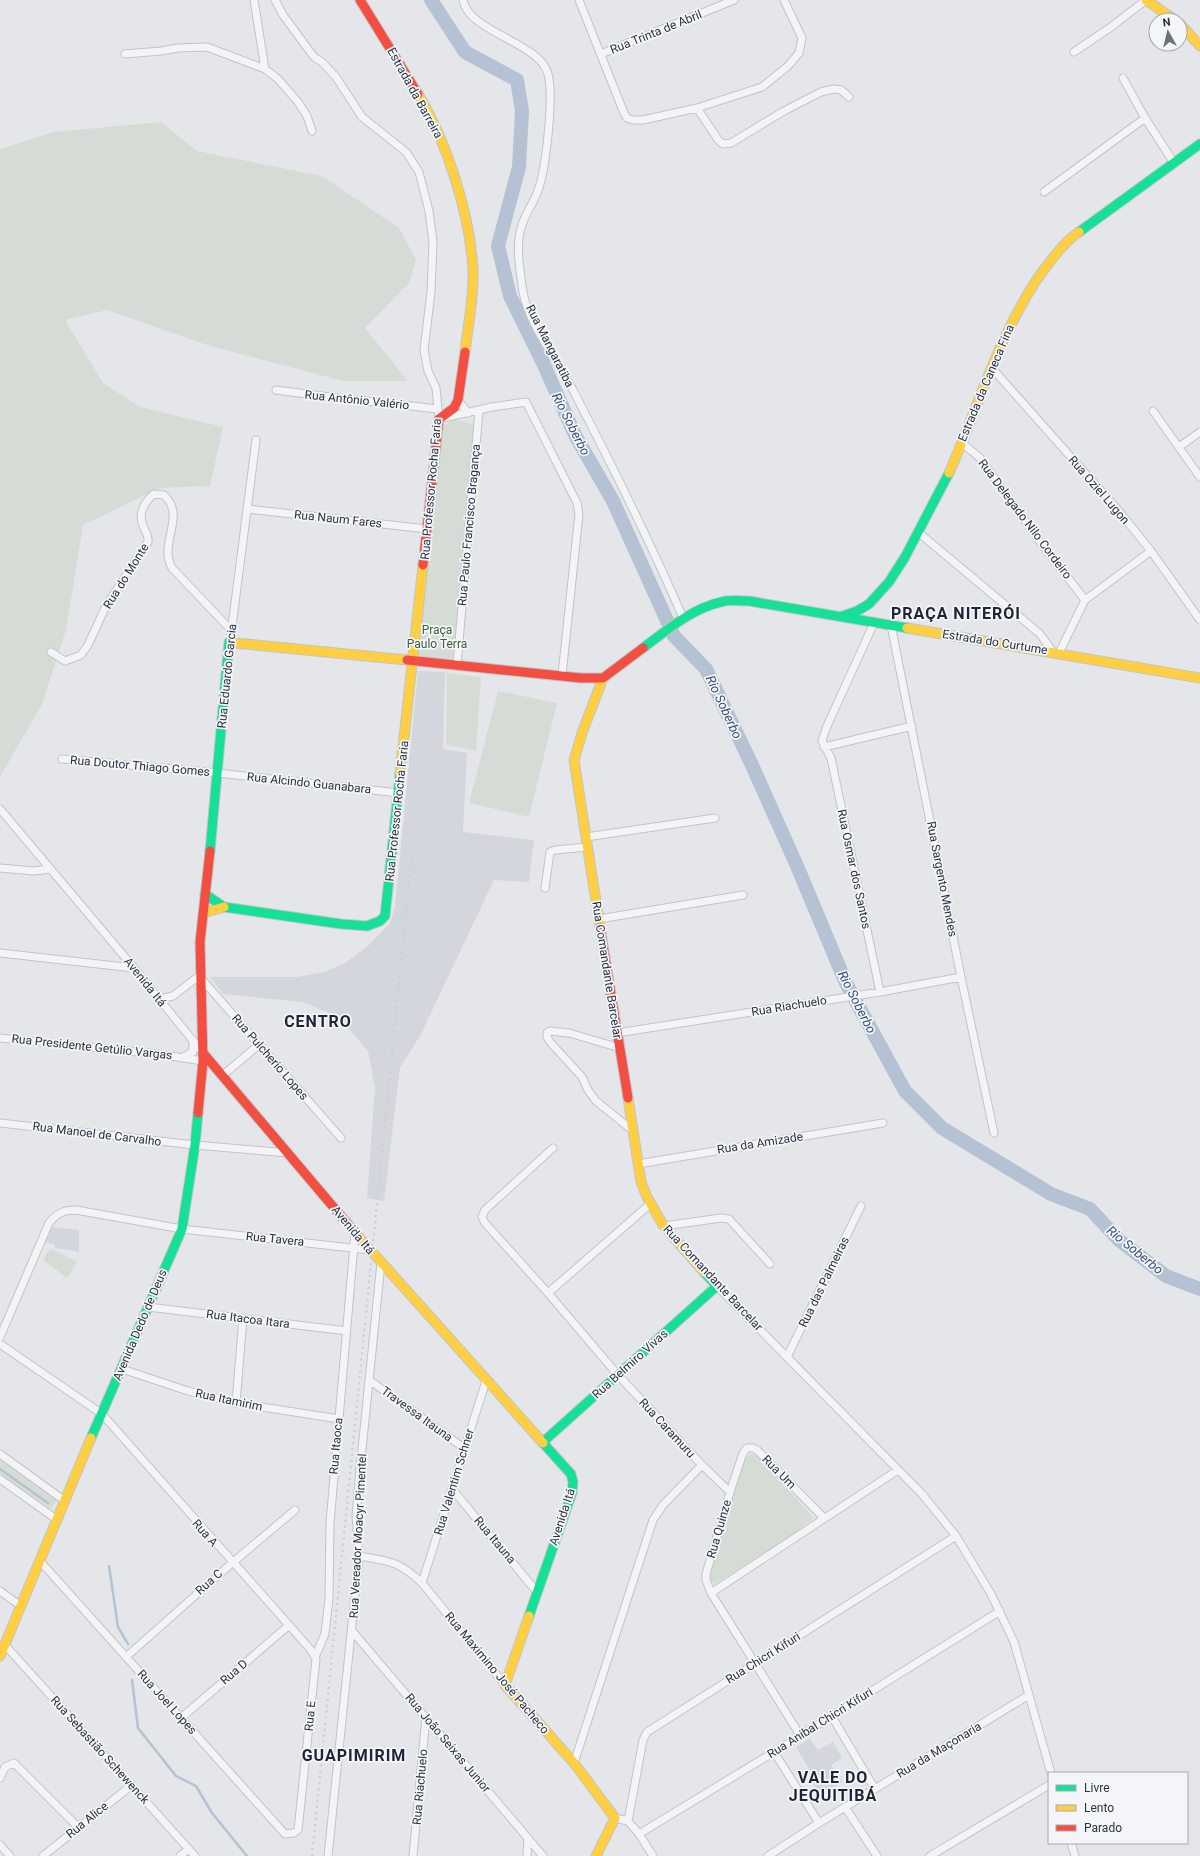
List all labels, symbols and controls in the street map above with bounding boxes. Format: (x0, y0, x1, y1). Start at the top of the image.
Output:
street label: Rua Trinta de Abril (608, 7, 704, 57)
north arrow (1148, 12, 1188, 52)
text: N (1162, 16, 1172, 30)
street label: Estrada da Barreira (384, 45, 446, 141)
street label: Rua Mangaratiba (523, 302, 577, 390)
street label: Estrada da Caneca Fina (955, 322, 1017, 444)
street label: Rua Antônio Valério (304, 388, 410, 412)
water label: Rio Soberbo (549, 390, 593, 458)
street label: Rua Professor Rocha Faria (418, 418, 444, 560)
street label: Rua Paulo Francisco Bragança (455, 443, 483, 607)
street label: Rua Oziel Lugon (1066, 453, 1132, 527)
street label: Rua Delegado Nilo Cordeiro (975, 456, 1075, 582)
street label: Rua Naum Fares (293, 507, 383, 531)
street label: Rua do Monte (100, 541, 152, 611)
district label: PRAÇA NITERÓI (891, 604, 1021, 623)
street label: Rua Eduardo Garcia (215, 623, 239, 729)
park label: Praça Paulo Terra (407, 623, 467, 651)
street label: Estrada do Curtume (941, 627, 1049, 657)
water label: Rio Soberbo (703, 673, 745, 741)
street label: Rua Professor Rocha Faria (383, 740, 411, 882)
street label: Rua Doutor Thiago Gomes (70, 753, 210, 779)
street label: Rua Alcindo Guanabara (246, 770, 372, 796)
street label: Rua Osmar dos Santos (834, 808, 874, 930)
street label: Rua Sargento Mendes (924, 820, 960, 938)
street label: Rua Comandante Barcelar (589, 900, 625, 1040)
street label: Avenida Itá (121, 955, 169, 1009)
water label: Rio Soberbo (835, 968, 879, 1036)
street label: Rua Riachuelo (750, 993, 828, 1019)
street label: Rua Pulcherio Lopes (229, 1011, 311, 1103)
district label: CENTRO (284, 1012, 352, 1031)
street label: Rua Presidente Getúlio Vargas (11, 1032, 173, 1062)
street label: Rua Manoel de Carvalho (32, 1119, 162, 1149)
street label: Rua da Amizade (716, 1129, 804, 1157)
street label: Avenida Itá (329, 1203, 377, 1257)
street label: Rua Comandante Barcelar (660, 1222, 766, 1334)
water label: Rio Soberbo (1104, 1223, 1166, 1277)
street label: Rua Tavera (245, 1229, 305, 1249)
street label: Rua das Palmeiras (796, 1234, 852, 1330)
street label: Avenida Dedo de Deus (110, 1267, 170, 1383)
street label: Rua Itacoa Itara (205, 1307, 291, 1331)
street label: Rua Belmiro Vivas (589, 1327, 671, 1401)
street label: Travessa Itauna (379, 1384, 455, 1444)
street label: Rua Itamirim (194, 1386, 264, 1414)
street label: Rua Caramuru (636, 1395, 698, 1461)
street label: Rua Itaoca (327, 1417, 345, 1475)
street label: Rua Valentim Schner (431, 1427, 477, 1537)
street label: Rua Um (759, 1452, 799, 1492)
street label: Rua Vereador Moacyr Pimentel (347, 1453, 369, 1619)
street label: Avenida Itá (546, 1487, 578, 1547)
street label: Rua Quinze (704, 1498, 734, 1560)
street label: Rua Itauna (471, 1514, 519, 1566)
street label: Rua A (189, 1517, 221, 1550)
street label: Rua C (193, 1566, 225, 1598)
street label: Rua Maximino José Pacheco (442, 1609, 552, 1737)
street label: Rua Chicri Kifuri (723, 1629, 803, 1687)
street label: Rua D (218, 1656, 251, 1688)
street label: Rua Joel Lopes (134, 1667, 200, 1737)
street label: Rua Anibal Chicri Kifuri (765, 1685, 875, 1761)
street label: Rua João Seixas Junior (402, 1691, 494, 1795)
street label: Rua Sebastião Schewenck (48, 1693, 153, 1808)
street label: Rua E (302, 1700, 318, 1732)
street label: Rua da Maçonaria (894, 1719, 984, 1781)
district label: GUAPIMIRIM (302, 1746, 406, 1765)
street label: Rua Riachuelo (410, 1748, 430, 1825)
district label: VALE DO JEQUITIBÁ (789, 1768, 877, 1805)
legend (1048, 1772, 1188, 1844)
text: Livre (1084, 1781, 1110, 1795)
street label: Rua Alice (63, 1799, 111, 1841)
text: Lento (1084, 1801, 1114, 1815)
text: Parado (1084, 1821, 1122, 1835)

